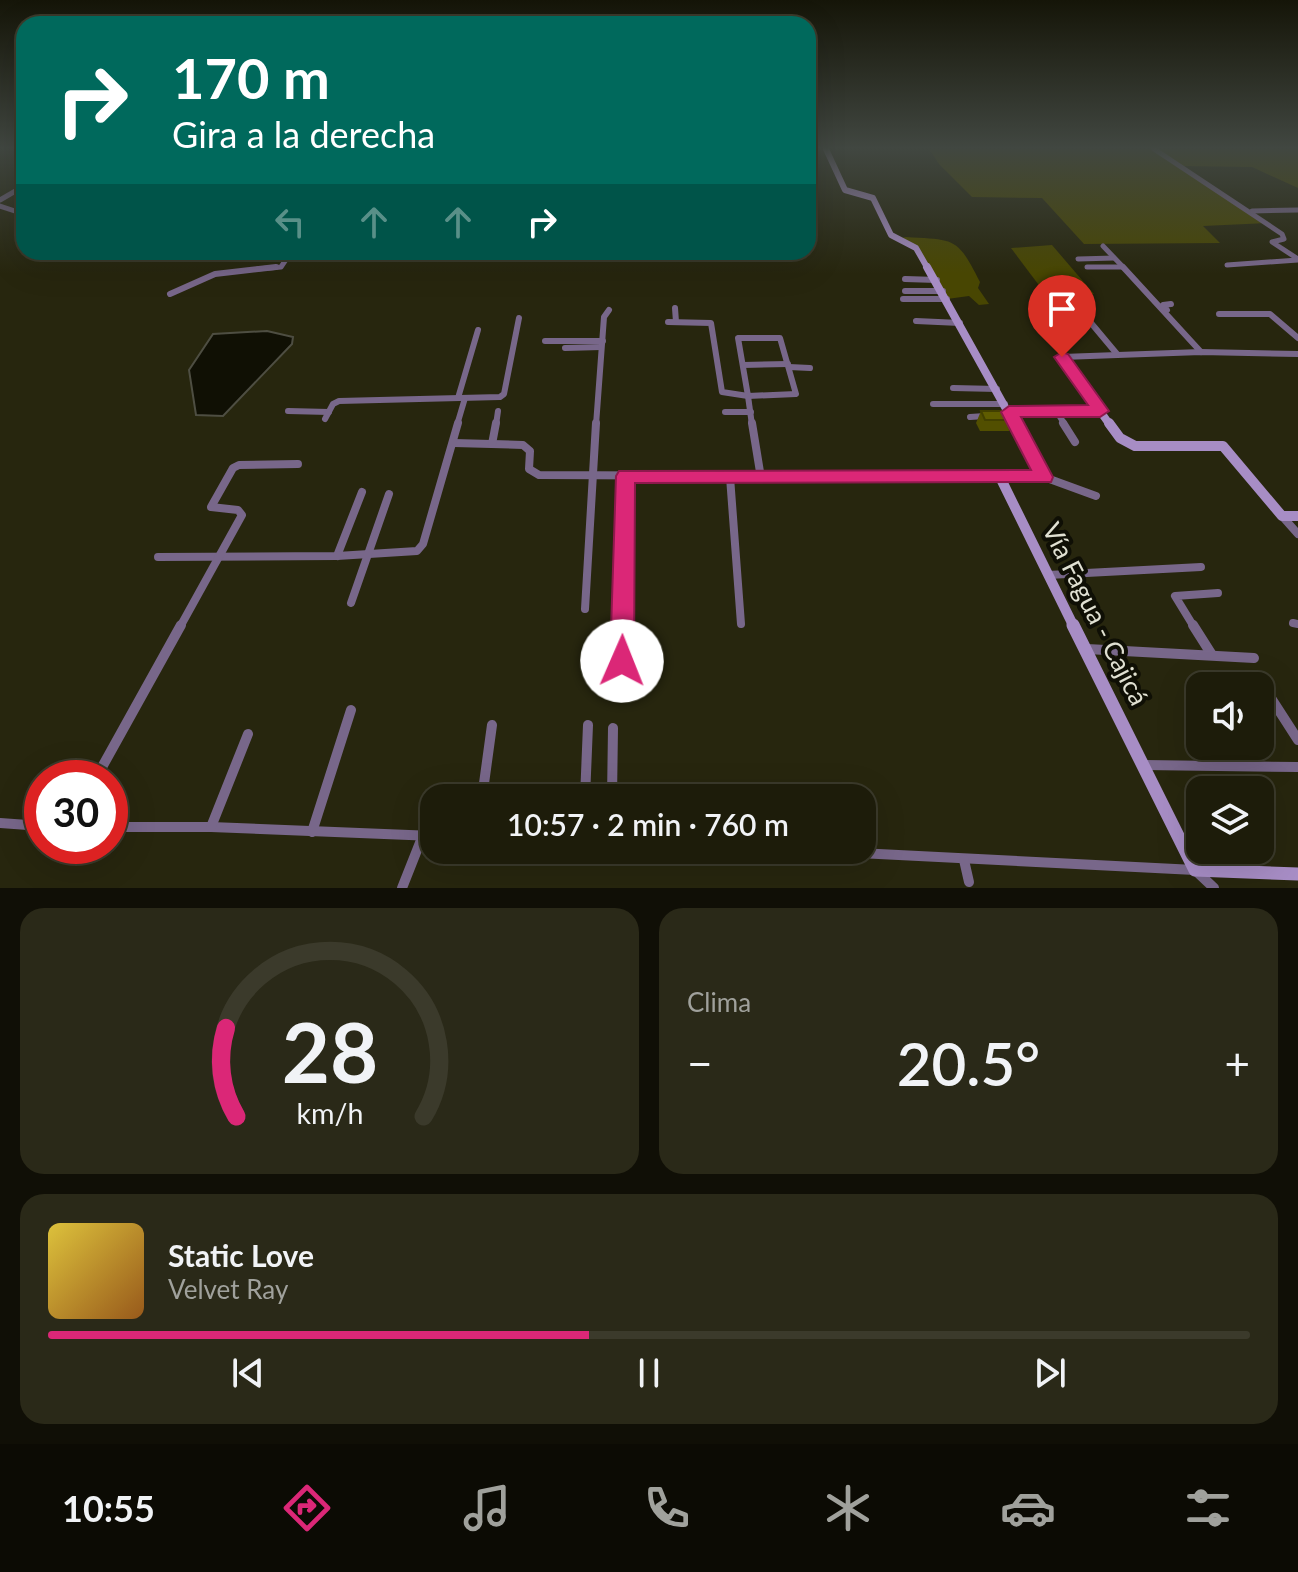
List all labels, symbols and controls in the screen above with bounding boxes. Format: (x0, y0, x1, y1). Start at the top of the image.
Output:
text: 170 m (172, 44, 330, 111)
icon: right (40, 48, 144, 152)
text: Gira a la derecha (172, 112, 435, 156)
icon: left (268, 200, 312, 244)
icon: ahead (352, 200, 396, 244)
icon: ahead (436, 200, 480, 244)
icon: right (520, 200, 564, 244)
pin (1028, 275, 1096, 357)
icon: arrive (1040, 287, 1084, 331)
street label: Vía Fagua - Cajicá (1036, 517, 1156, 710)
position arrow (580, 619, 664, 703)
map controls (1186, 672, 1274, 864)
button: sound (1186, 672, 1274, 760)
speed limit sign: 30 (24, 760, 128, 864)
button: layers (1186, 776, 1274, 864)
text: 10:57 · 2 min · 760 m (507, 806, 789, 842)
text: Clima (687, 986, 751, 1018)
text: 28 (281, 1001, 378, 1101)
text: 20.5° (897, 1027, 1040, 1099)
text: − (687, 1037, 713, 1089)
text: + (1224, 1037, 1250, 1089)
text: km/h (296, 1096, 363, 1130)
text: Static Love (168, 1237, 314, 1273)
text: Velvet Ray (168, 1273, 288, 1305)
icon: previous (226, 1351, 270, 1395)
icon: pause (627, 1351, 671, 1395)
icon: next (1028, 1351, 1072, 1395)
icon: directions (279, 1480, 335, 1536)
icon: music (459, 1480, 515, 1536)
icon: phone (639, 1480, 695, 1536)
icon: climate (820, 1480, 876, 1536)
icon: car (1000, 1480, 1056, 1536)
icon: filters (1180, 1480, 1236, 1536)
text: 10:55 (62, 1486, 155, 1530)

